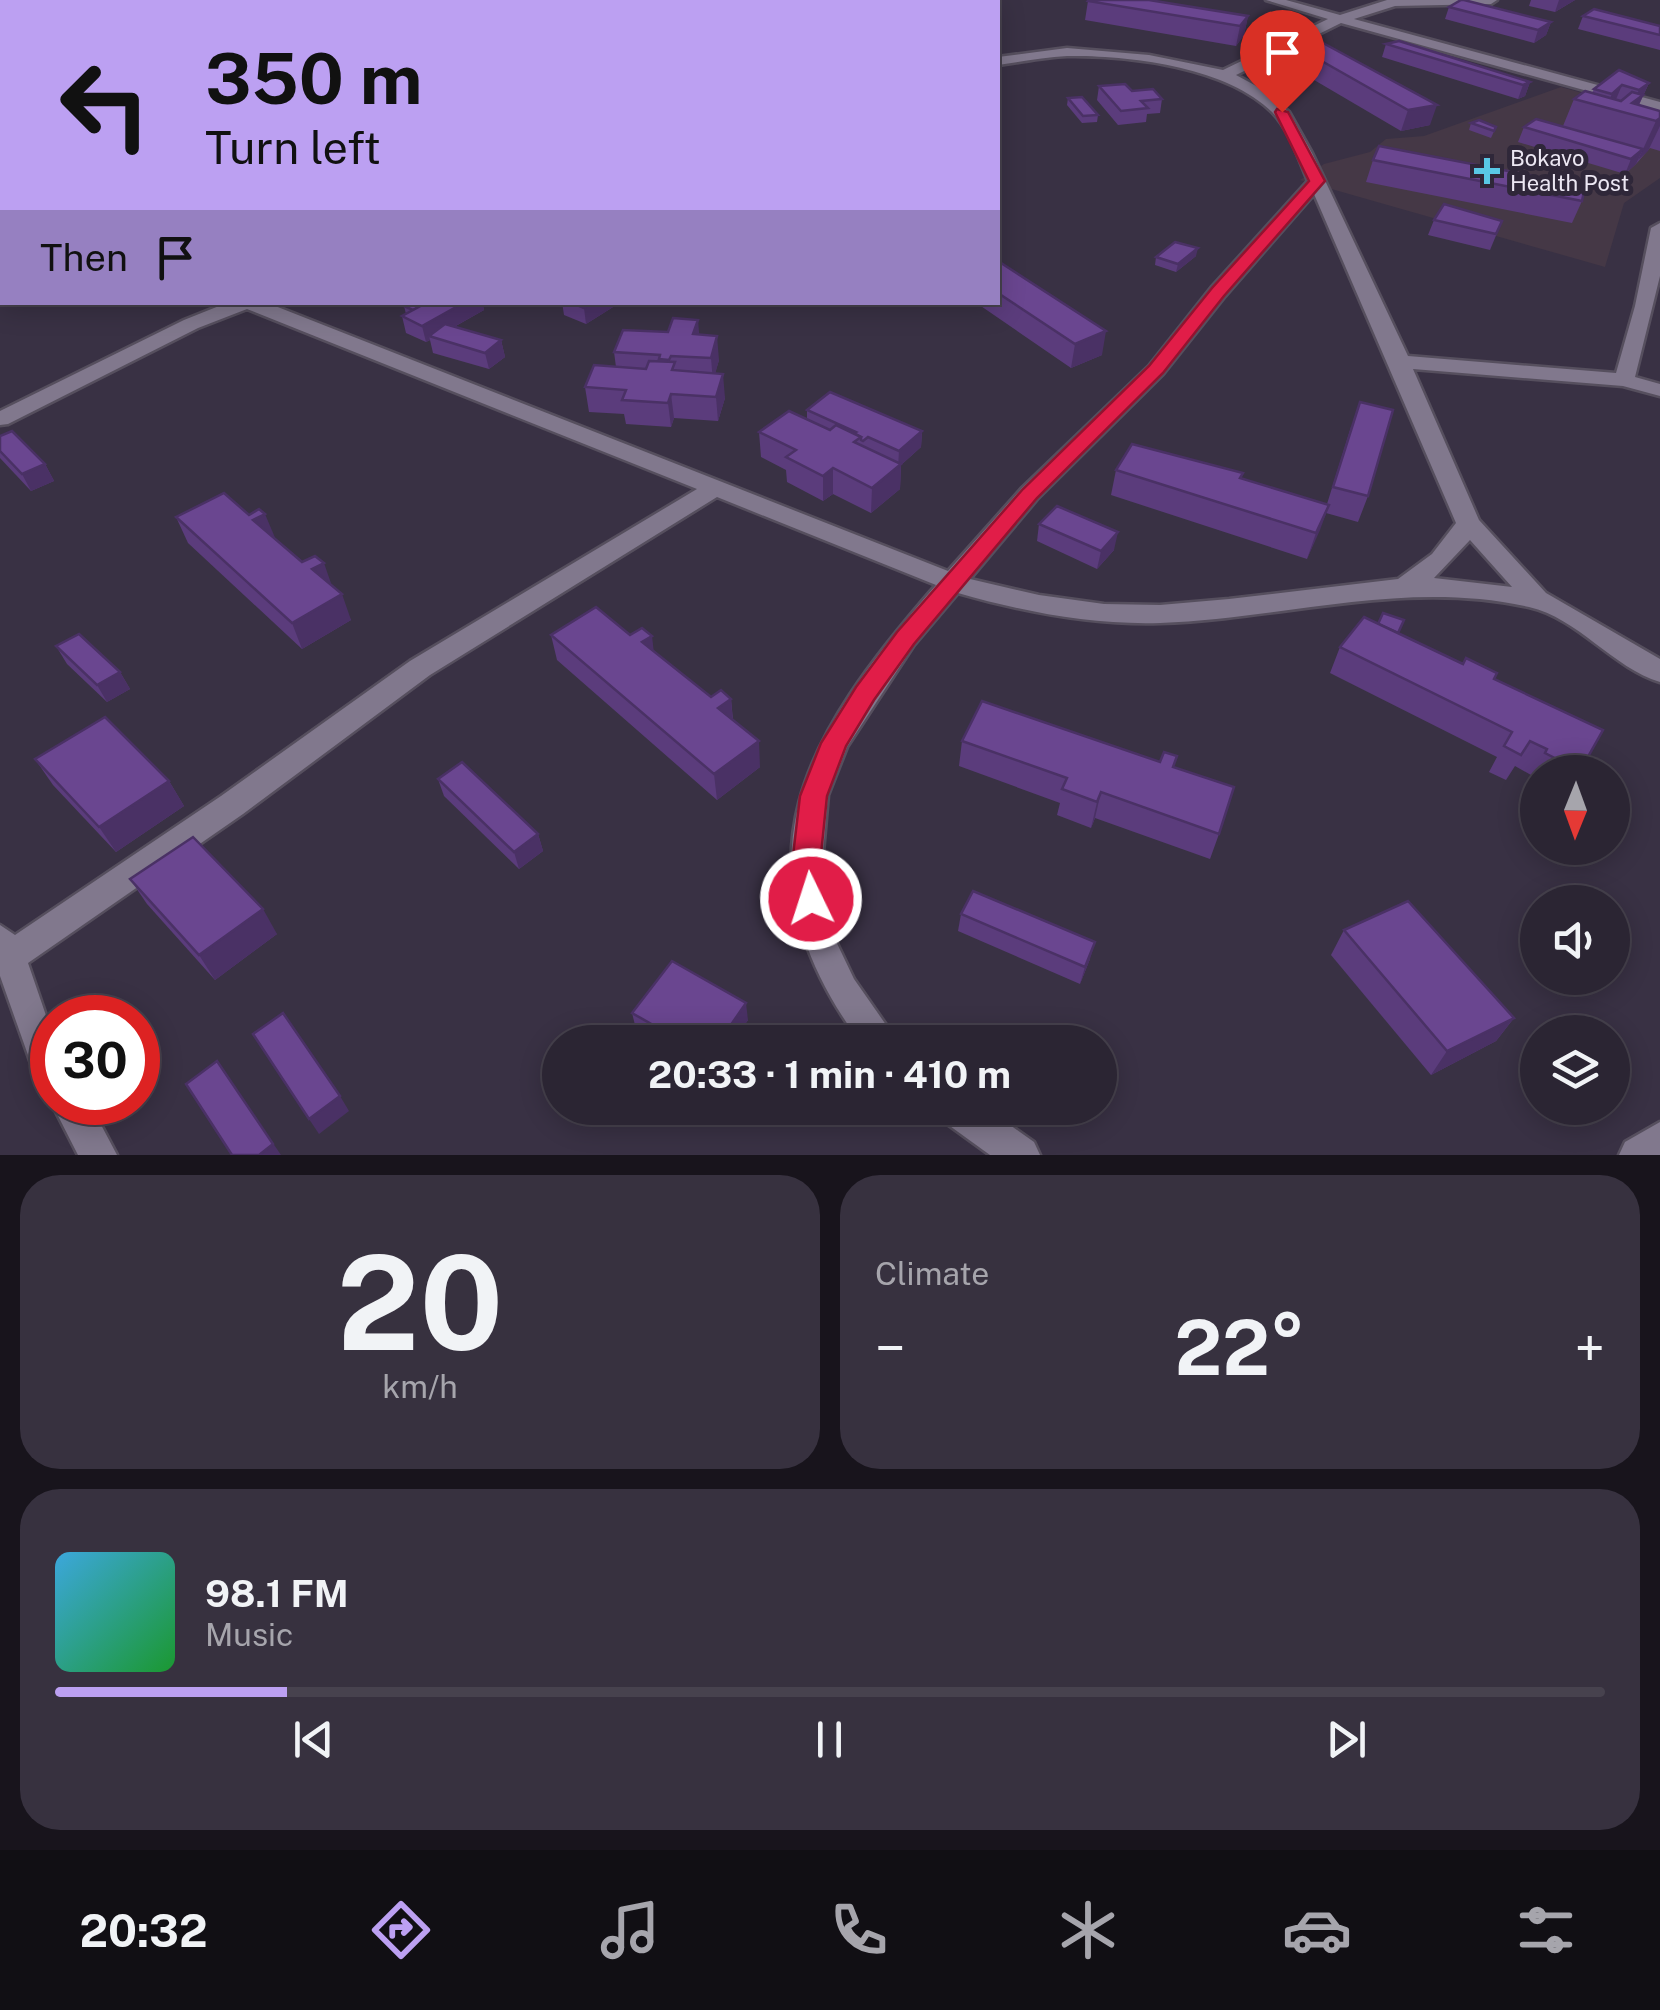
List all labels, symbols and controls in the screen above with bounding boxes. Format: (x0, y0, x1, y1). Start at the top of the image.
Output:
pin (1240, 10, 1325, 113)
icon: arrive (1255, 25, 1310, 80)
text: 350 m (205, 37, 422, 120)
icon: left (40, 40, 170, 170)
text: Turn left (205, 121, 381, 174)
place label: Bokavo Health Post (1510, 145, 1629, 196)
marker: Bokavo Health Post (1474, 158, 1500, 184)
icon: arrive (148, 230, 203, 285)
text: Then (40, 235, 128, 280)
north arrow (1520, 755, 1630, 865)
map controls (1520, 755, 1630, 1125)
position arrow (759, 847, 863, 951)
button: sound (1520, 885, 1630, 995)
speed limit sign: 30 (30, 995, 160, 1125)
button: layers (1520, 1015, 1630, 1125)
text: 20:33 · 1 min · 410 m (648, 1052, 1011, 1097)
text: 20 (337, 1227, 503, 1379)
text: Climate (875, 1255, 989, 1292)
text: 22° (1175, 1304, 1305, 1392)
text: − (875, 1316, 906, 1380)
text: + (1575, 1316, 1605, 1380)
text: km/h (382, 1368, 458, 1405)
text: 98.1 FM (205, 1571, 349, 1616)
text: Music (205, 1616, 293, 1653)
icon: previous (286, 1712, 341, 1767)
icon: pause (802, 1712, 857, 1767)
icon: next (1319, 1712, 1374, 1767)
icon: directions (366, 1895, 436, 1965)
icon: music (595, 1895, 665, 1965)
icon: phone (824, 1895, 894, 1965)
icon: climate (1053, 1895, 1123, 1965)
icon: car (1282, 1895, 1352, 1965)
icon: filters (1511, 1895, 1581, 1965)
text: 20:32 (79, 1904, 208, 1957)

